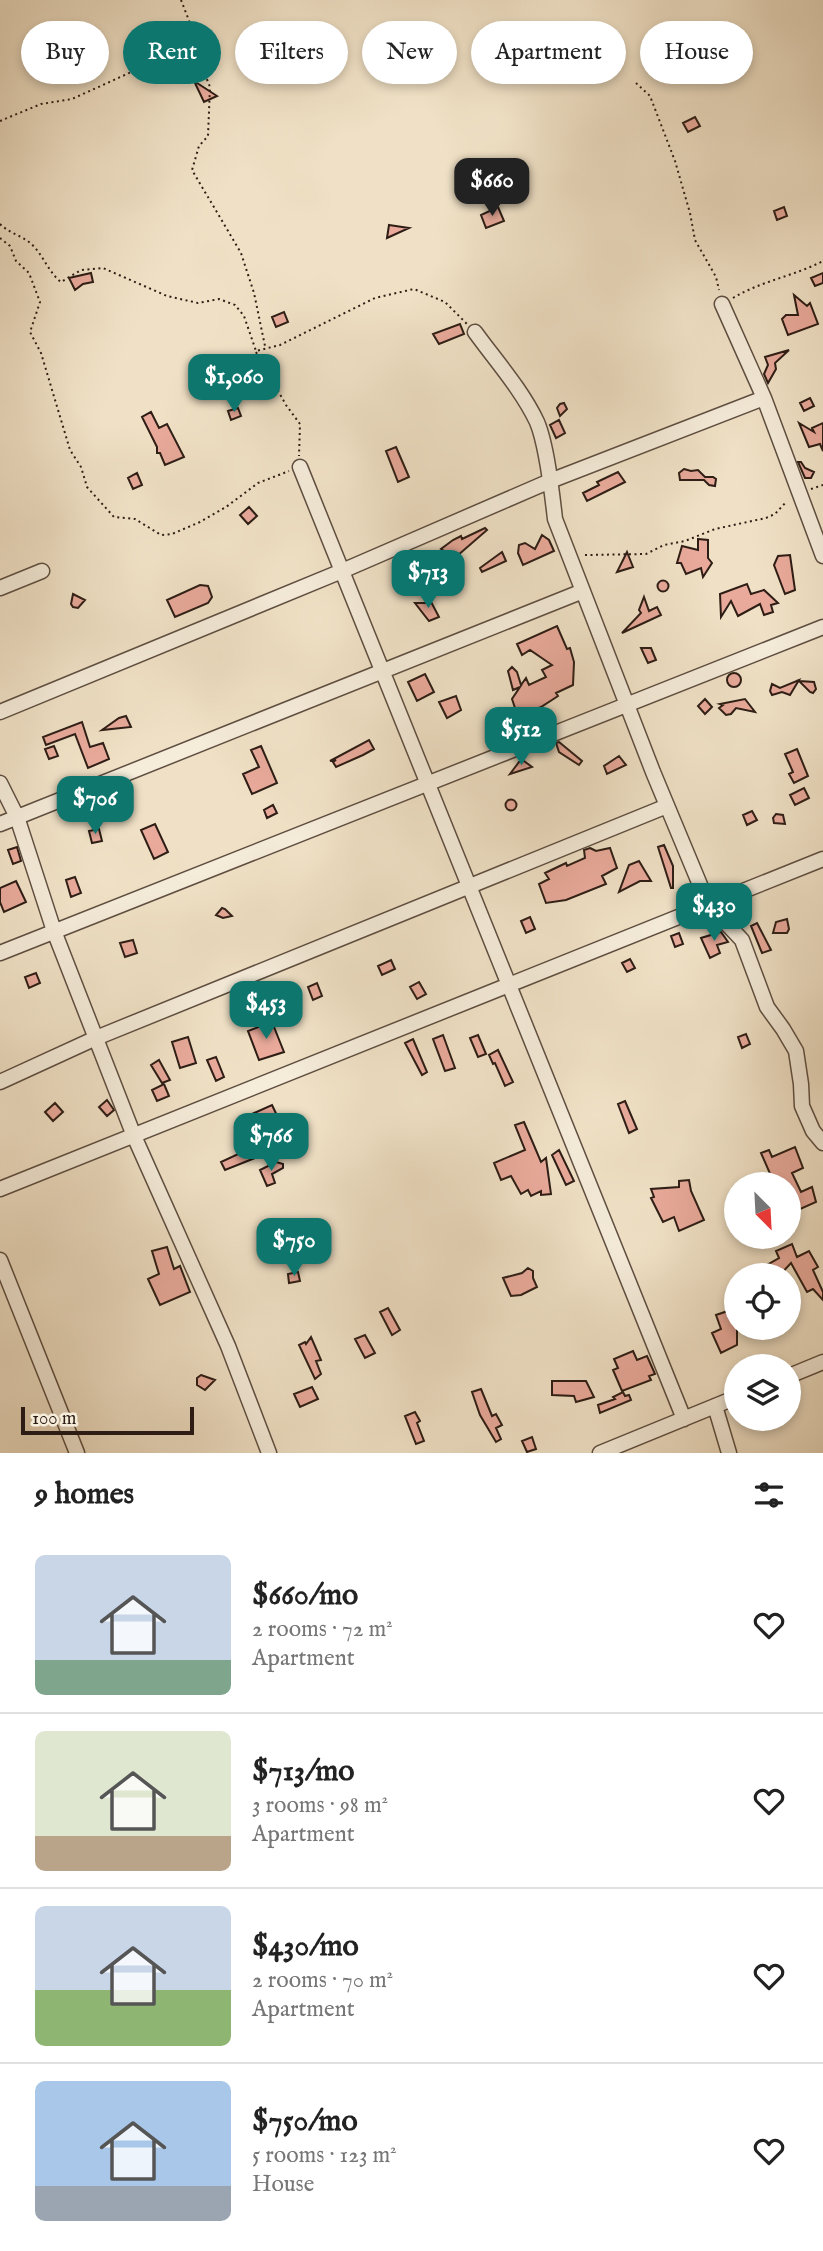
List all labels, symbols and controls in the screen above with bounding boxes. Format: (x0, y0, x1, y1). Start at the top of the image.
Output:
chip: Buy (21, 21, 109, 84)
chip: Rent (123, 21, 221, 84)
chip: Filters (235, 21, 348, 84)
chip: New (362, 21, 457, 84)
chip: Apartment (471, 21, 626, 84)
chip: House (640, 21, 753, 84)
pin: $660 (451, 158, 533, 218)
text: $660 (470, 166, 514, 195)
pin: $1,060 (177, 354, 291, 414)
text: $1,060 (204, 362, 264, 391)
pin: $713 (387, 550, 469, 610)
text: $713 (408, 558, 448, 587)
pin: $512 (480, 708, 562, 767)
text: $512 (501, 715, 541, 744)
pin: $706 (54, 776, 136, 836)
text: $706 (73, 784, 117, 813)
pin: $430 (673, 884, 755, 943)
text: $430 (692, 891, 736, 920)
pin: $453 (225, 982, 307, 1041)
text: $453 (246, 989, 286, 1018)
pin: $766 (230, 1114, 312, 1173)
text: $766 (250, 1121, 292, 1150)
north arrow (724, 1172, 802, 1250)
map controls (724, 1172, 801, 1431)
pin: $750 (253, 1218, 335, 1278)
text: $750 (272, 1226, 316, 1255)
button: locate (724, 1263, 801, 1340)
button: layers (724, 1354, 801, 1431)
scale bar (21, 1404, 194, 1436)
text: 100 m (32, 1407, 76, 1431)
text: 9 homes (35, 1476, 134, 1514)
icon: filters (750, 1476, 788, 1514)
text: $660/mo (252, 1577, 358, 1615)
icon: home (91, 1583, 175, 1667)
icon: heart (750, 1606, 788, 1644)
text: 2 rooms · 72 m² (252, 1615, 393, 1644)
text: Apartment (252, 1644, 355, 1673)
text: $713/mo (252, 1753, 354, 1791)
icon: home (91, 1759, 175, 1843)
icon: heart (750, 1782, 788, 1820)
text: 3 rooms · 98 m² (252, 1791, 388, 1820)
text: Apartment (252, 1820, 355, 1849)
text: $430/mo (252, 1928, 359, 1966)
icon: home (91, 1934, 175, 2018)
icon: heart (750, 1957, 788, 1995)
text: 2 rooms · 70 m² (252, 1966, 393, 1995)
text: Apartment (252, 1995, 355, 2024)
text: $750/mo (252, 2103, 358, 2141)
icon: home (91, 2109, 175, 2193)
icon: heart (750, 2132, 788, 2170)
text: 5 rooms · 123 m² (252, 2141, 397, 2170)
text: House (252, 2170, 314, 2199)

